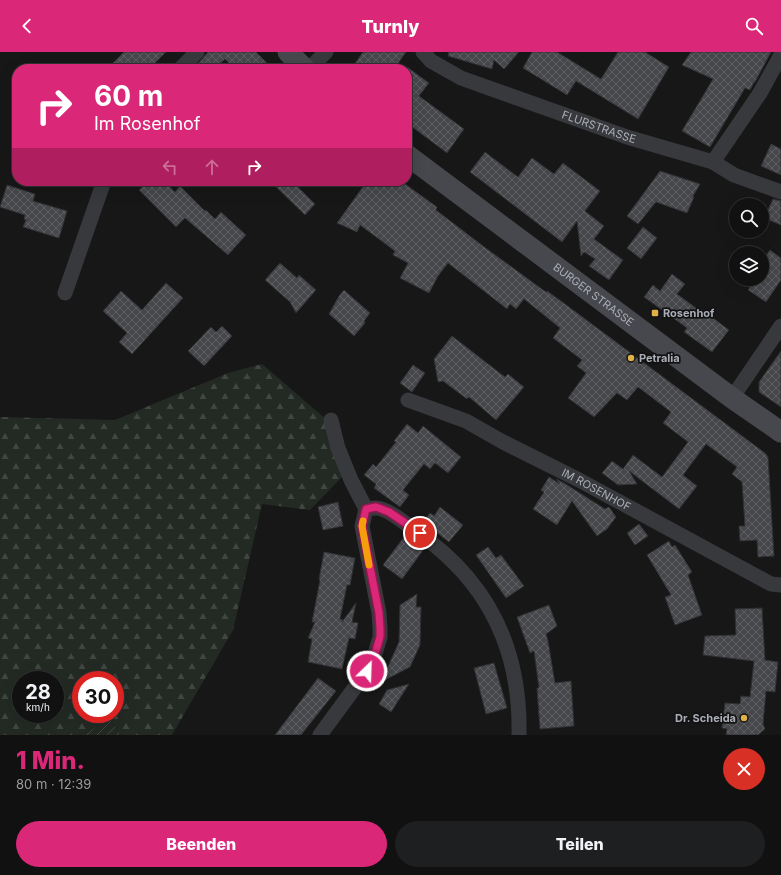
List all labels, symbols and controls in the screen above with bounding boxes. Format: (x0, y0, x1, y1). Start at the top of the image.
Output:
icon: back (16, 15, 38, 37)
icon: search (743, 15, 765, 37)
text: Turnly (362, 16, 419, 37)
text: 60 m (94, 79, 163, 113)
icon: right (28, 80, 80, 132)
street label: FLURSTRASSE (560, 107, 638, 146)
text: Im Rosenhof (94, 113, 201, 134)
icon: left (159, 156, 181, 178)
icon: ahead (201, 156, 223, 178)
icon: right (243, 156, 265, 178)
map controls (729, 198, 769, 286)
button: search (729, 198, 769, 238)
button: layers (729, 246, 769, 286)
street label: BURGER STRASSE (551, 260, 637, 329)
place label: Rosenhof (663, 306, 715, 320)
marker: Rosenhof (650, 308, 660, 318)
place label: Petralia (639, 351, 680, 365)
marker: Petralia (626, 353, 636, 363)
street label: IM ROSENHOF (559, 465, 633, 514)
pin (403, 516, 437, 550)
icon: arrive (409, 522, 431, 544)
position arrow (346, 650, 388, 692)
speed limit sign: 30 (72, 671, 124, 723)
text: 28 (25, 680, 51, 704)
text: km/h (26, 701, 50, 713)
place label: Dr. Scheida (675, 711, 736, 725)
marker: Dr. Scheida (739, 713, 749, 723)
text: 1 Min. (16, 746, 85, 775)
button: close (723, 748, 765, 790)
text: 80 m · 12:39 (16, 776, 91, 792)
button: Beenden (16, 821, 387, 867)
button: Teilen (395, 821, 765, 867)

